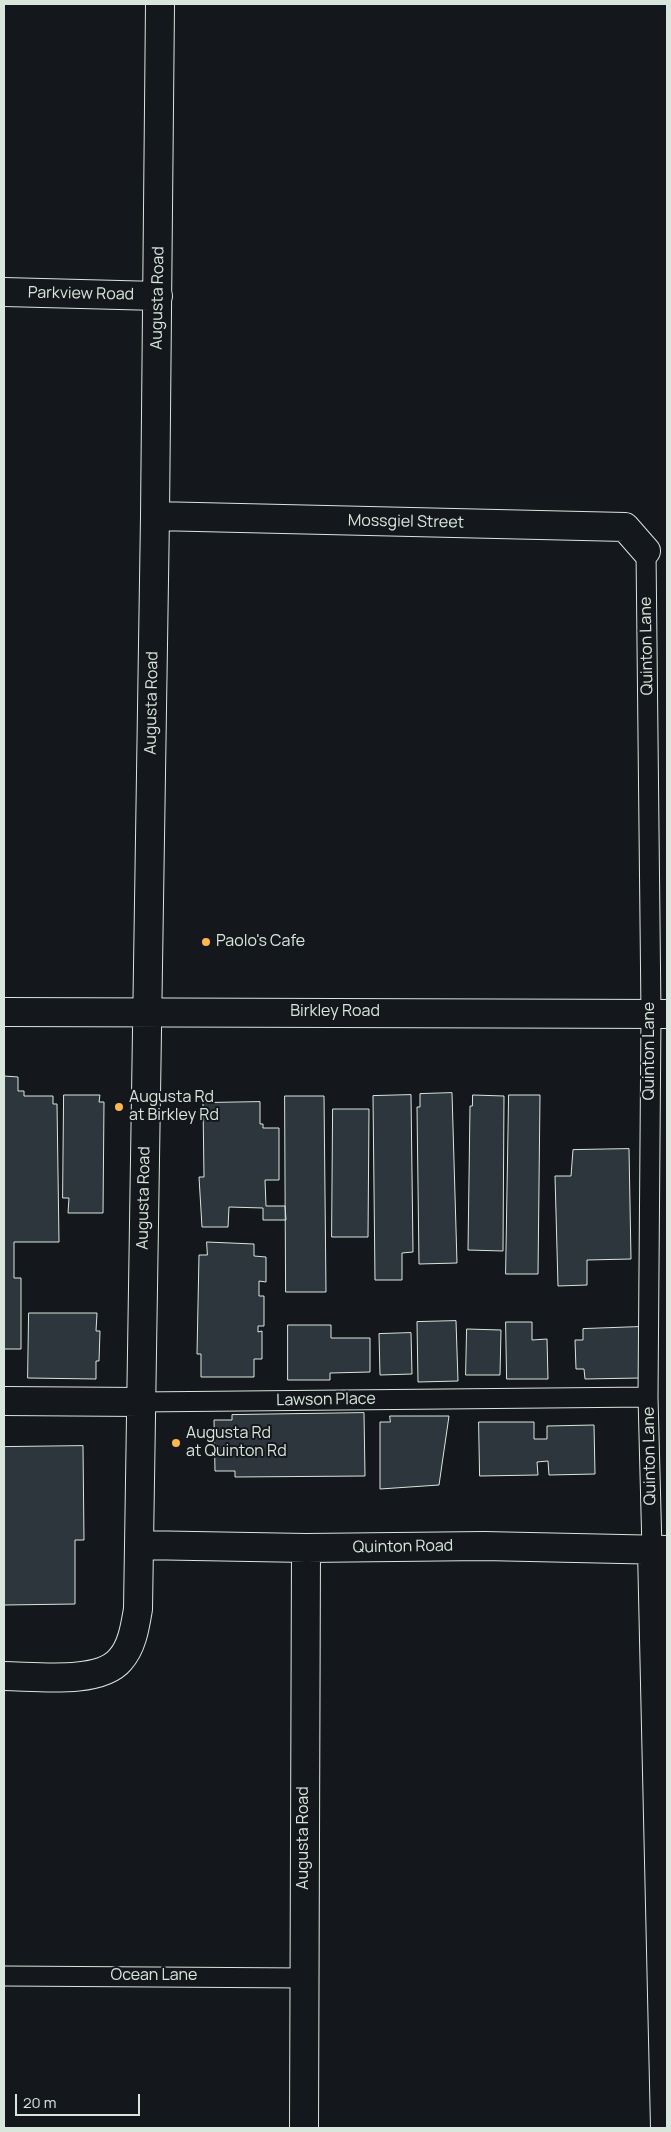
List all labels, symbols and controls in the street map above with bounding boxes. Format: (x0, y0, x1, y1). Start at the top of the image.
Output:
street label: Augusta Road (147, 246, 169, 350)
street label: Parkview Road (28, 283, 134, 305)
street label: Mossgiel Street (348, 511, 464, 533)
street label: Quinton Lane (637, 597, 657, 695)
street label: Augusta Road (141, 651, 163, 755)
place label: Paolo's Cafe (216, 932, 305, 952)
marker: Paolo's Cafe (200, 936, 212, 948)
street label: Birkley Road (290, 1002, 380, 1022)
street label: Quinton Lane (640, 1002, 660, 1100)
place label: Augusta Rd at Birkley Rd (129, 1088, 219, 1126)
marker: Augusta Rd at Birkley Rd (113, 1101, 125, 1113)
street label: Augusta Road (133, 1146, 155, 1250)
street label: Lawson Place (276, 1390, 376, 1410)
street label: Quinton Lane (640, 1407, 660, 1505)
place label: Augusta Rd at Quinton Rd (186, 1424, 287, 1462)
marker: Augusta Rd at Quinton Rd (170, 1437, 182, 1449)
street label: Quinton Road (353, 1537, 453, 1557)
street label: Augusta Road (294, 1786, 314, 1890)
street label: Ocean Lane (111, 1966, 197, 1986)
scale bar (18, 2084, 142, 2116)
text: 20 m (23, 2092, 56, 2113)

